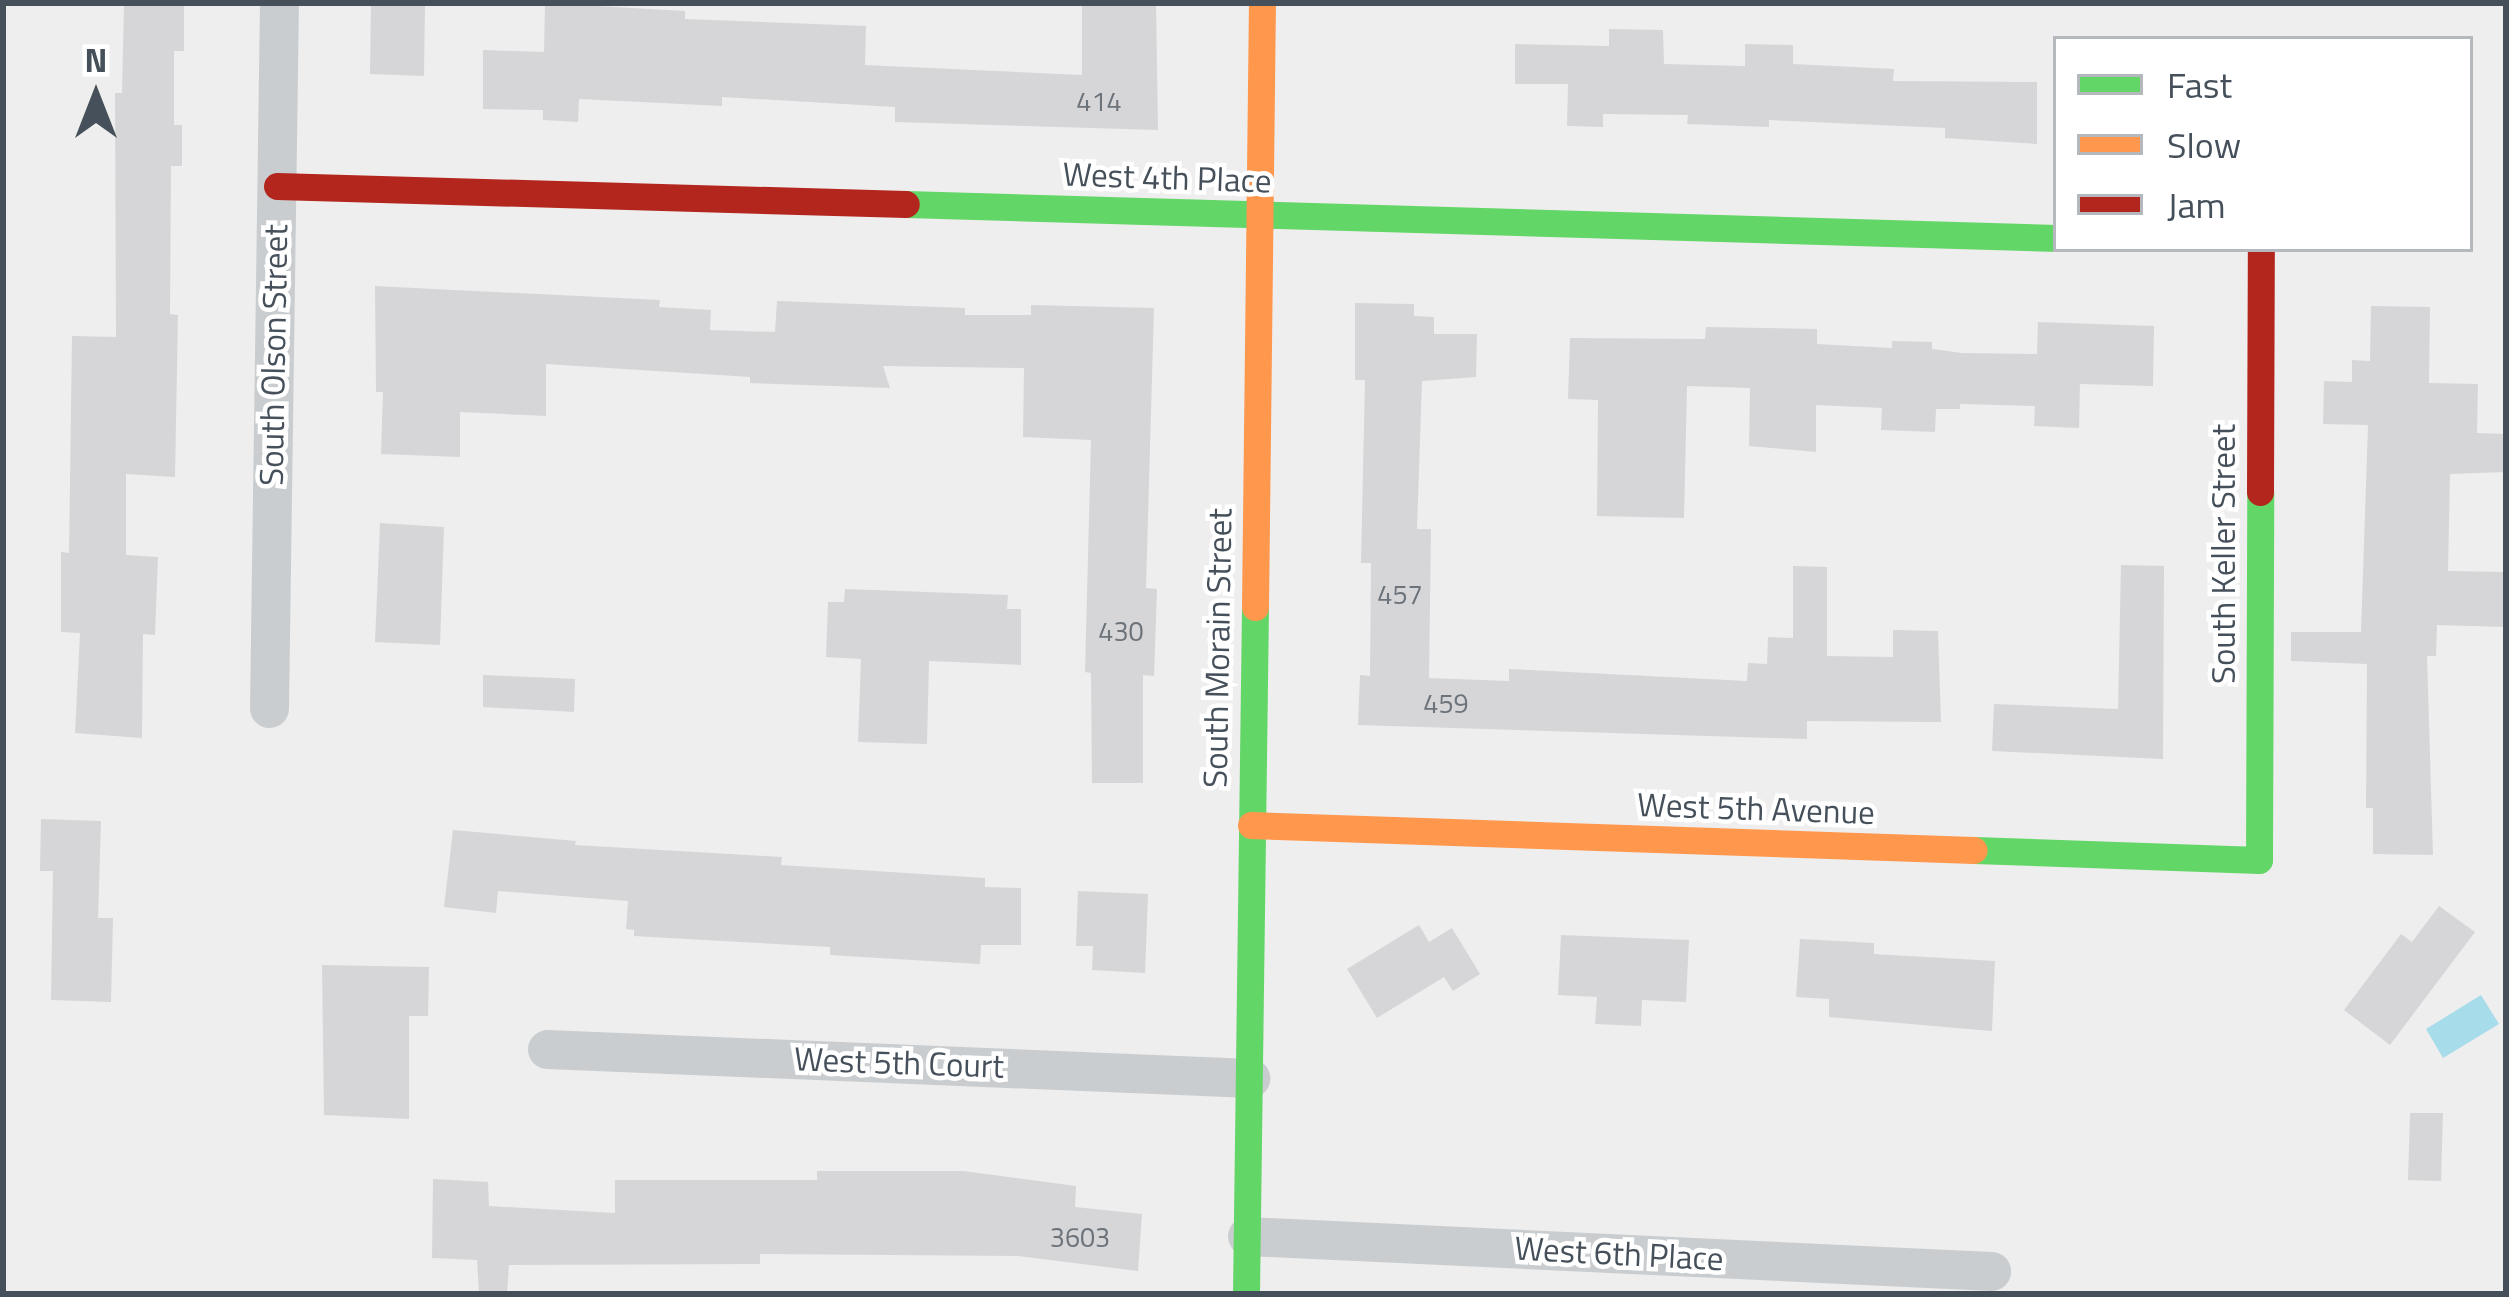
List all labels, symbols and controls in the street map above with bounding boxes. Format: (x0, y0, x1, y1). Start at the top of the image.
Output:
text: N (85, 35, 107, 85)
north arrow (36, 36, 156, 156)
legend (2053, 36, 2473, 252)
text: Fast (2167, 57, 2232, 112)
house number: 414 (1076, 85, 1122, 117)
text: Slow (2167, 117, 2241, 172)
street label: West 4th Place (1062, 155, 1272, 201)
text: Jam (2167, 177, 2226, 232)
street label: South Olson Street (252, 224, 296, 486)
street label: South Keller Street (2204, 424, 2244, 684)
street label: South Morain Street (1196, 508, 1240, 788)
house number: 457 (1377, 578, 1423, 610)
house number: 430 (1098, 615, 1144, 647)
house number: 459 (1423, 687, 1469, 719)
street label: West 5th Avenue (1637, 785, 1875, 833)
street label: West 5th Court (793, 1040, 1005, 1086)
house number: 3603 (1050, 1221, 1110, 1253)
street label: West 6th Place (1514, 1229, 1724, 1279)

